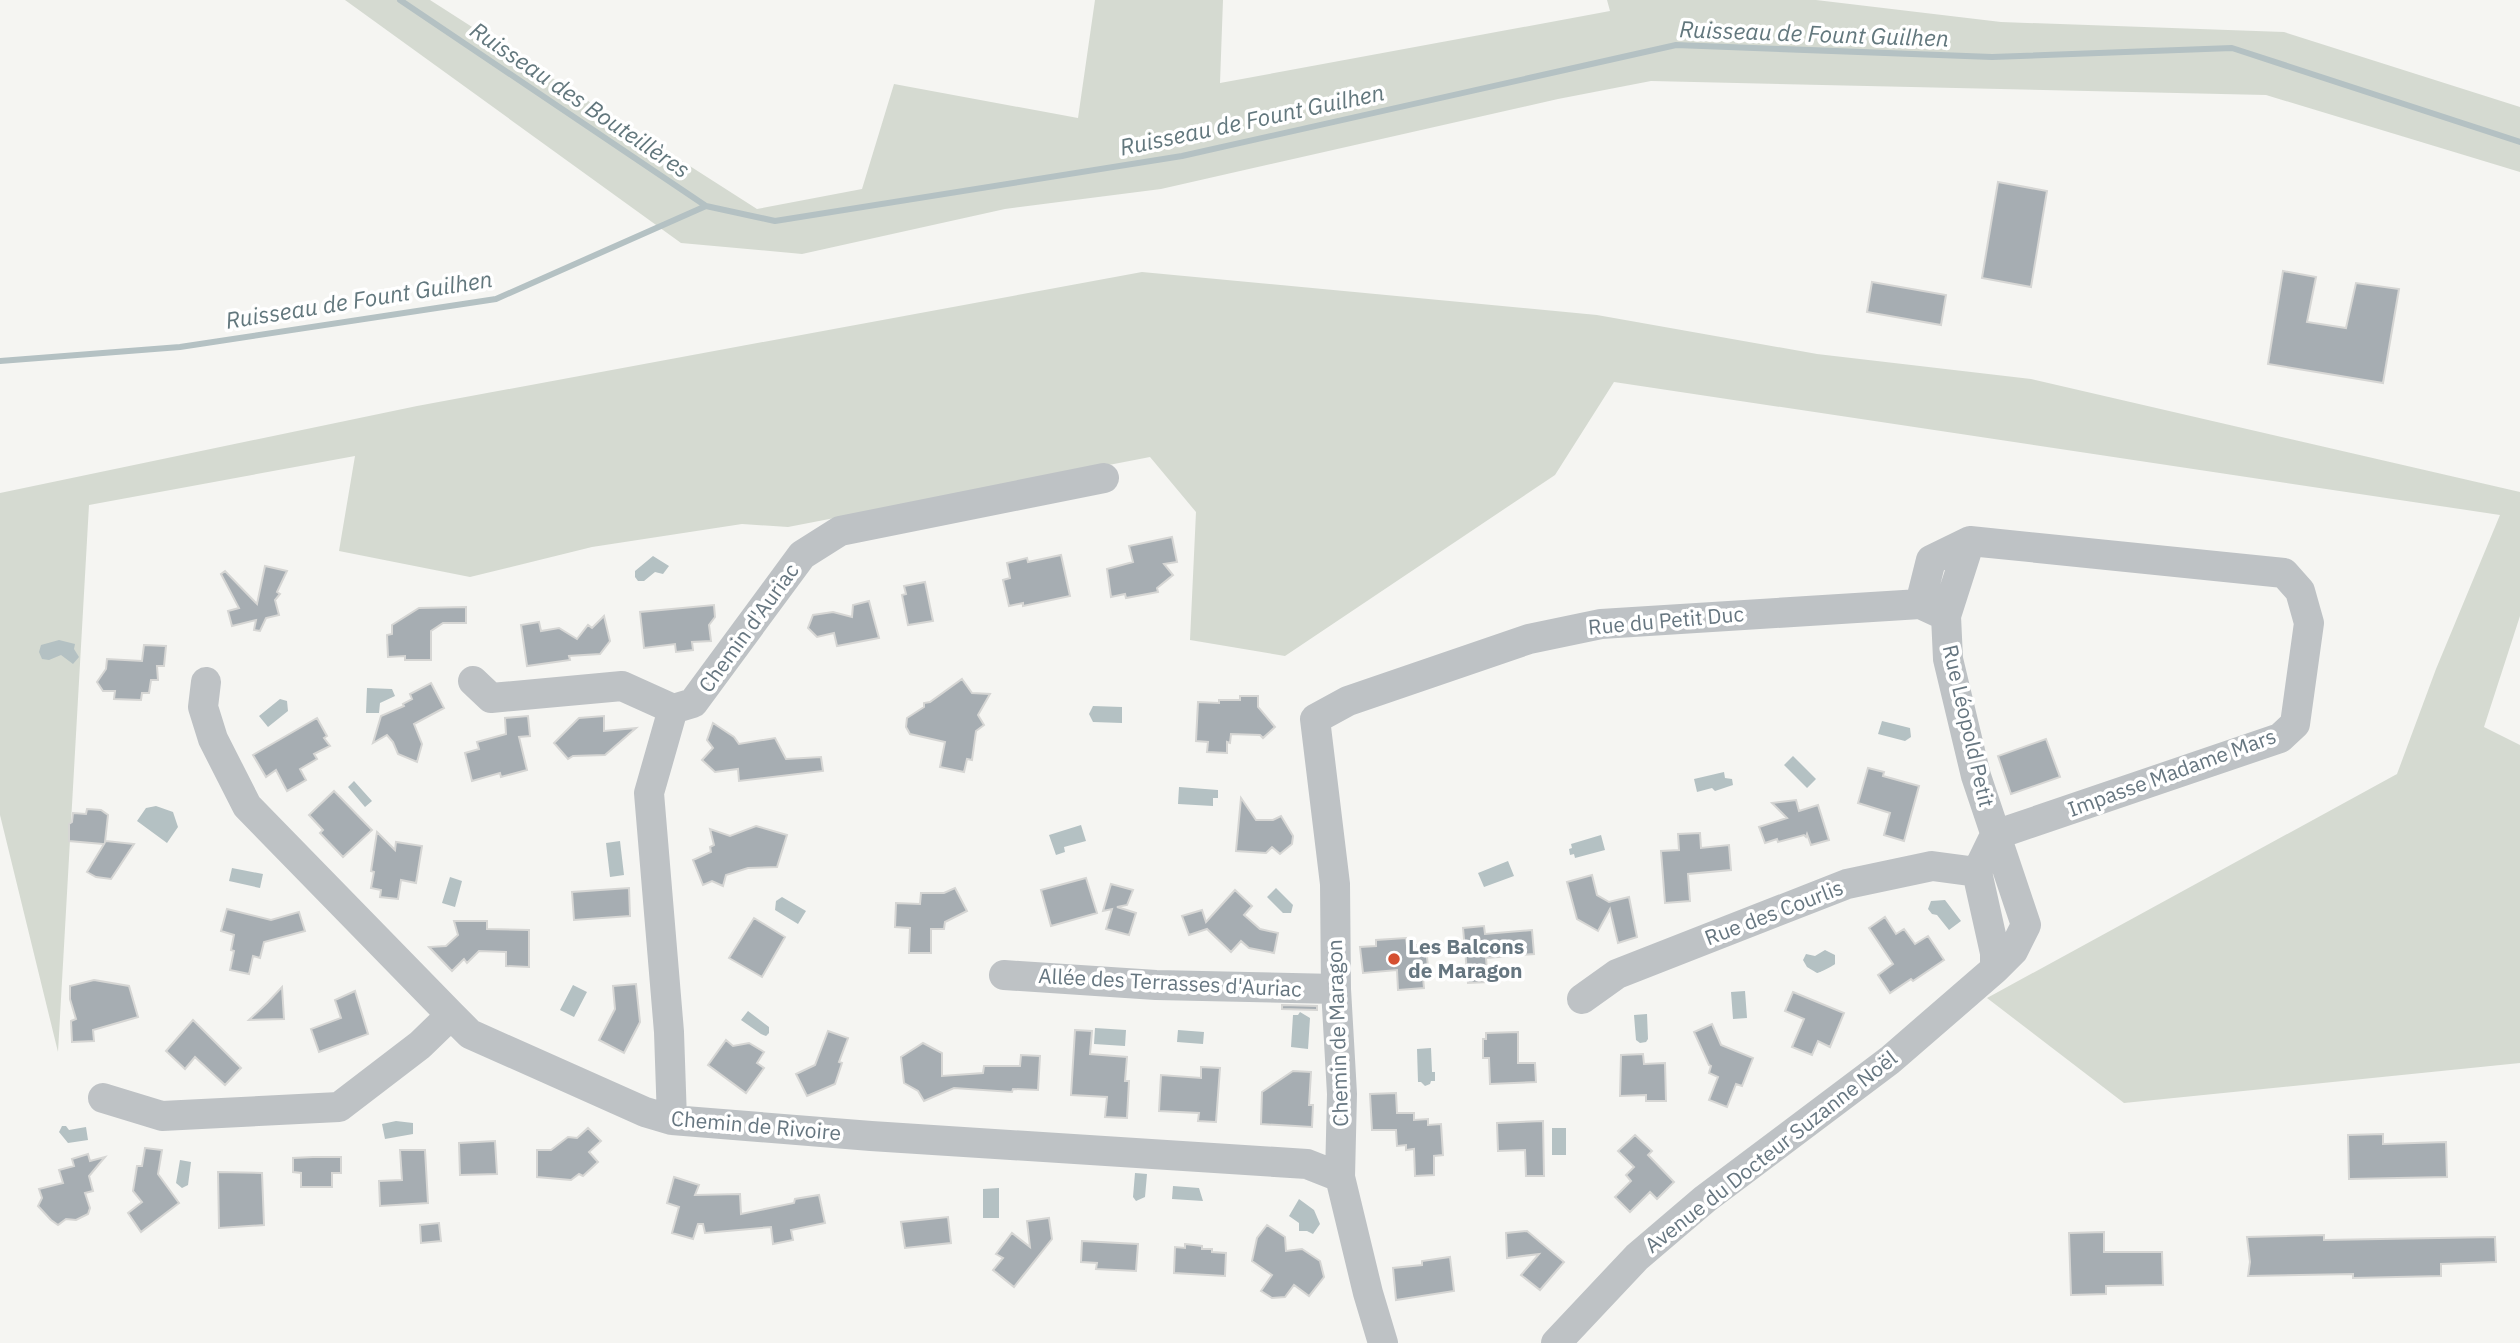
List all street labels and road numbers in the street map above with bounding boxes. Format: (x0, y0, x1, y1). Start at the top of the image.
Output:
street label: Chemin d'Auriac (692, 557, 805, 698)
street label: Rue du Petit Duc (1587, 599, 1745, 641)
street label: Rue Léopold Petit (1937, 642, 2001, 810)
street label: Impasse Madame Mars (2064, 721, 2280, 823)
street label: Rue des Courlis (1700, 873, 1847, 951)
street label: Chemin de Maragon (1320, 939, 1354, 1127)
street label: Allée des Terrasses d'Auriac (1038, 961, 1302, 1003)
street label: Avenue du Docteur Suzanne Noël (1638, 1044, 1903, 1259)
street label: Chemin de Rivoire (670, 1104, 842, 1146)

